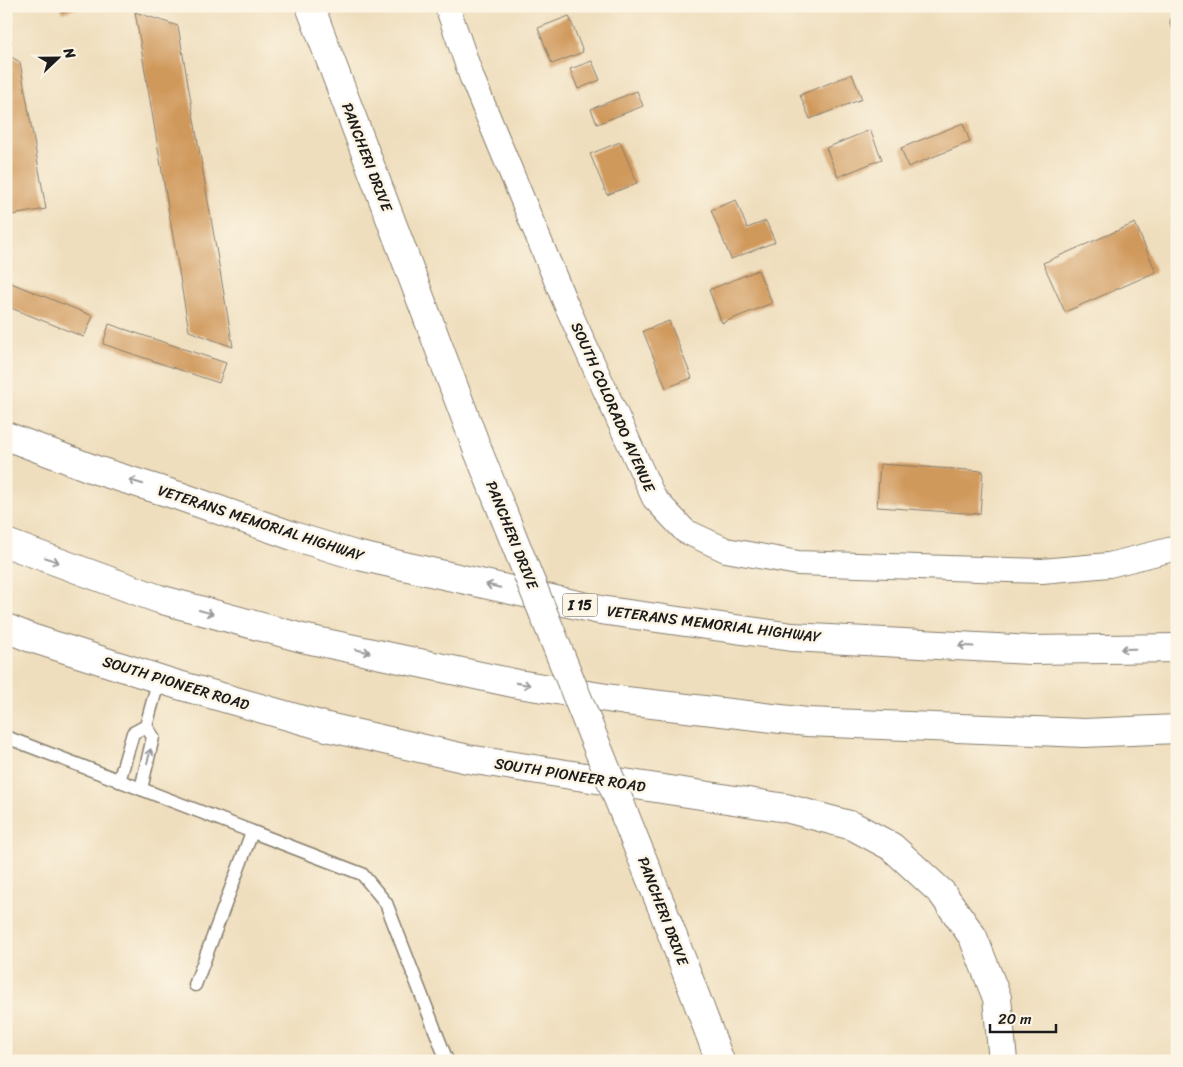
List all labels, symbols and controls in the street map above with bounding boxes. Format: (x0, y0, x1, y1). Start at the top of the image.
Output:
north arrow (32, 32, 82, 82)
text: N (56, 43, 83, 63)
street label: PANCHERI DRIVE (334, 99, 400, 217)
street label: SOUTH COLORADO AVENUE (564, 318, 663, 498)
one-way arrow (128, 477, 144, 487)
street label: VETERANS MEMORIAL HIGHWAY (155, 477, 368, 569)
street label: PANCHERI DRIVE (478, 477, 546, 595)
one-way arrow (44, 556, 59, 565)
one-way arrow (485, 580, 501, 590)
road number: I 15 (562, 594, 598, 616)
street label: VETERANS MEMORIAL HIGHWAY (606, 598, 823, 650)
one-way arrow (197, 608, 213, 617)
one-way arrow (958, 642, 974, 651)
one-way arrow (1120, 644, 1136, 654)
one-way arrow (355, 647, 371, 657)
street label: SOUTH PIONEER ROAD (99, 648, 253, 718)
one-way arrow (514, 680, 530, 690)
one-way arrow (144, 749, 154, 765)
street label: SOUTH PIONEER ROAD (493, 750, 647, 800)
street label: PANCHERI DRIVE (630, 853, 696, 971)
scale bar (990, 1002, 1057, 1034)
text: 20 m (998, 1006, 1032, 1032)

